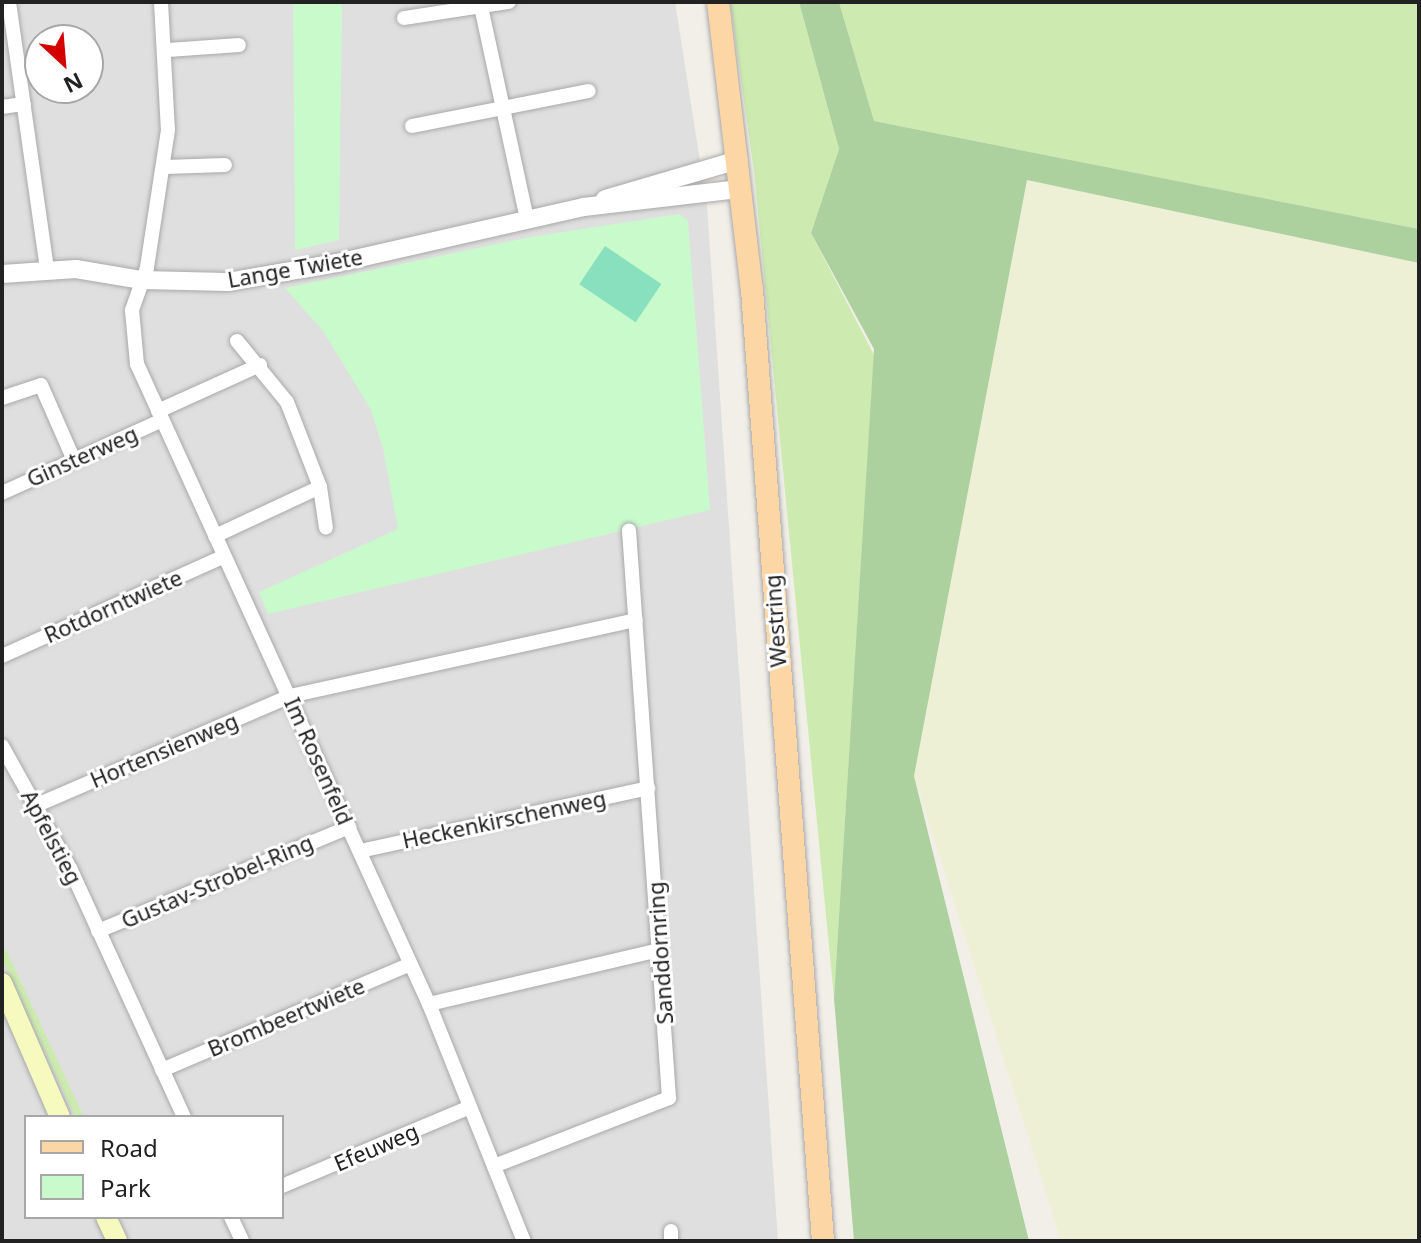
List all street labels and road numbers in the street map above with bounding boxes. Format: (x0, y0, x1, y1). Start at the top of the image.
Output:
street label: Lange Twiete (225, 243, 365, 293)
street label: Ginsterweg (23, 420, 141, 492)
street label: Rotdorntwiete (40, 564, 186, 648)
street label: Westring (759, 574, 791, 668)
street label: Im Rosenfeld (279, 693, 359, 829)
street label: Hortensienweg (86, 707, 242, 793)
street label: Apfelstieg (16, 785, 88, 889)
street label: Heckenkirschenweg (400, 785, 608, 853)
street label: Gustav-Strobel-Ring (117, 829, 317, 933)
street label: Sanddornring (642, 881, 678, 1025)
street label: Brombeertwiete (204, 972, 368, 1062)
street label: Efeuweg (330, 1117, 422, 1177)

